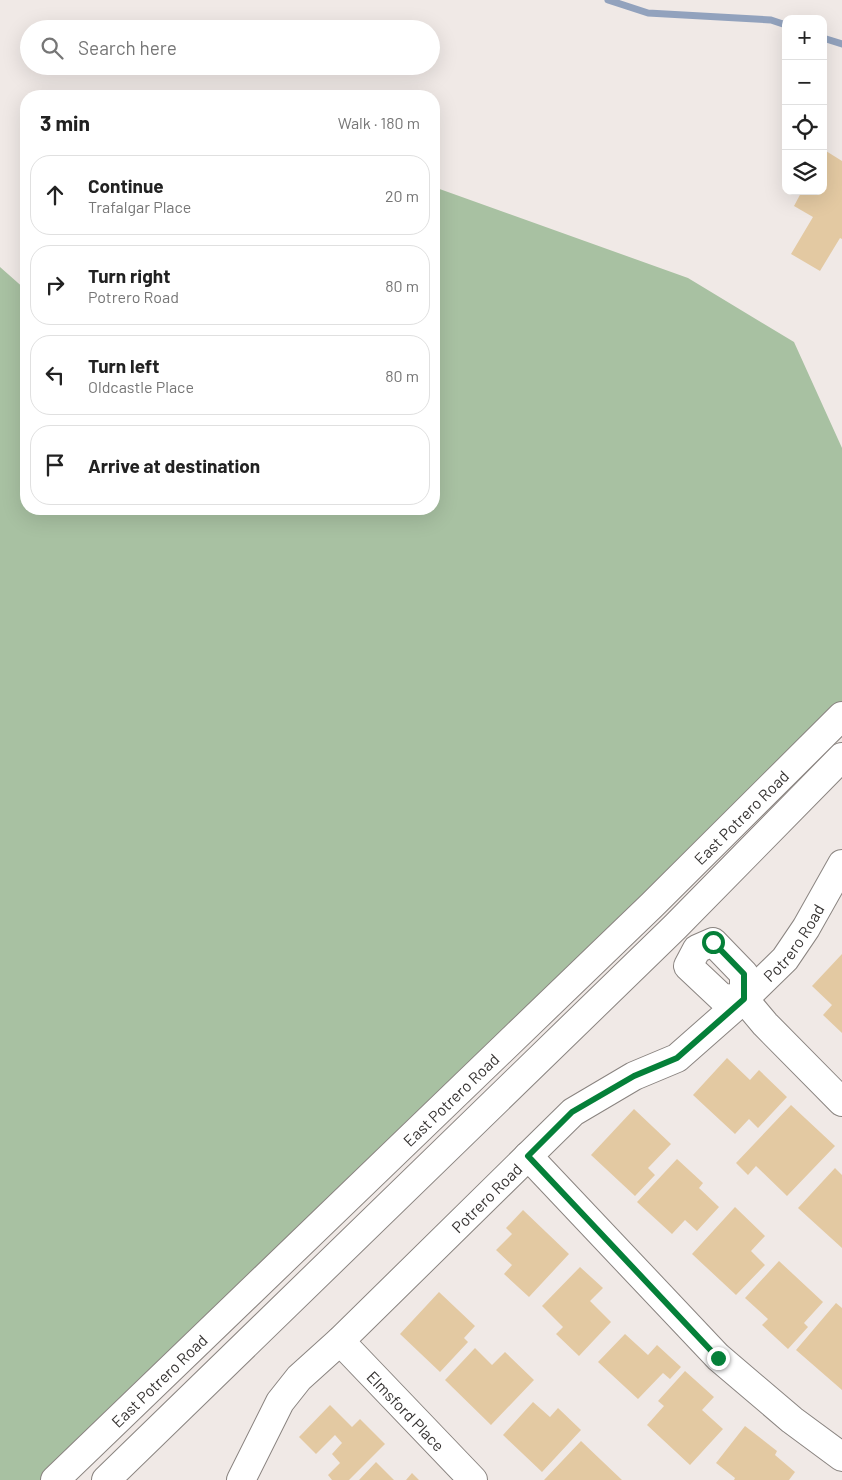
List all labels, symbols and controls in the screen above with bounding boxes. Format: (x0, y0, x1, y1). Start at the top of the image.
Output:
map controls (782, 15, 827, 195)
button: + (782, 15, 827, 60)
search box (20, 20, 440, 75)
icon: search (38, 34, 66, 62)
text: Search here (78, 36, 177, 59)
button: − (782, 60, 827, 105)
button: locate (782, 105, 827, 150)
text: 3 min (40, 110, 90, 135)
text: Walk · 180 m (338, 113, 420, 132)
button: layers (782, 150, 827, 195)
text: Continue (88, 174, 164, 197)
icon: ahead (41, 181, 69, 209)
text: 20 m (385, 186, 419, 205)
text: Trafalgar Place (88, 197, 191, 216)
text: Turn right (88, 264, 170, 287)
icon: right (41, 271, 69, 299)
text: 80 m (385, 276, 419, 295)
text: Potrero Road (88, 287, 179, 306)
text: Turn left (88, 354, 159, 377)
icon: left (41, 361, 69, 389)
text: 80 m (385, 366, 419, 385)
text: Oldcastle Place (88, 377, 194, 396)
icon: arrive (41, 451, 69, 479)
text: Arrive at destination (88, 454, 260, 477)
street label: East Potrero Road (689, 766, 792, 868)
street label: Potrero Road (759, 900, 827, 985)
route start (702, 931, 725, 954)
street label: East Potrero Road (399, 1049, 502, 1150)
street label: Potrero Road (447, 1159, 525, 1236)
street label: East Potrero Road (107, 1330, 211, 1431)
route end (707, 1347, 730, 1370)
street label: Elmsford Place (364, 1366, 449, 1454)

